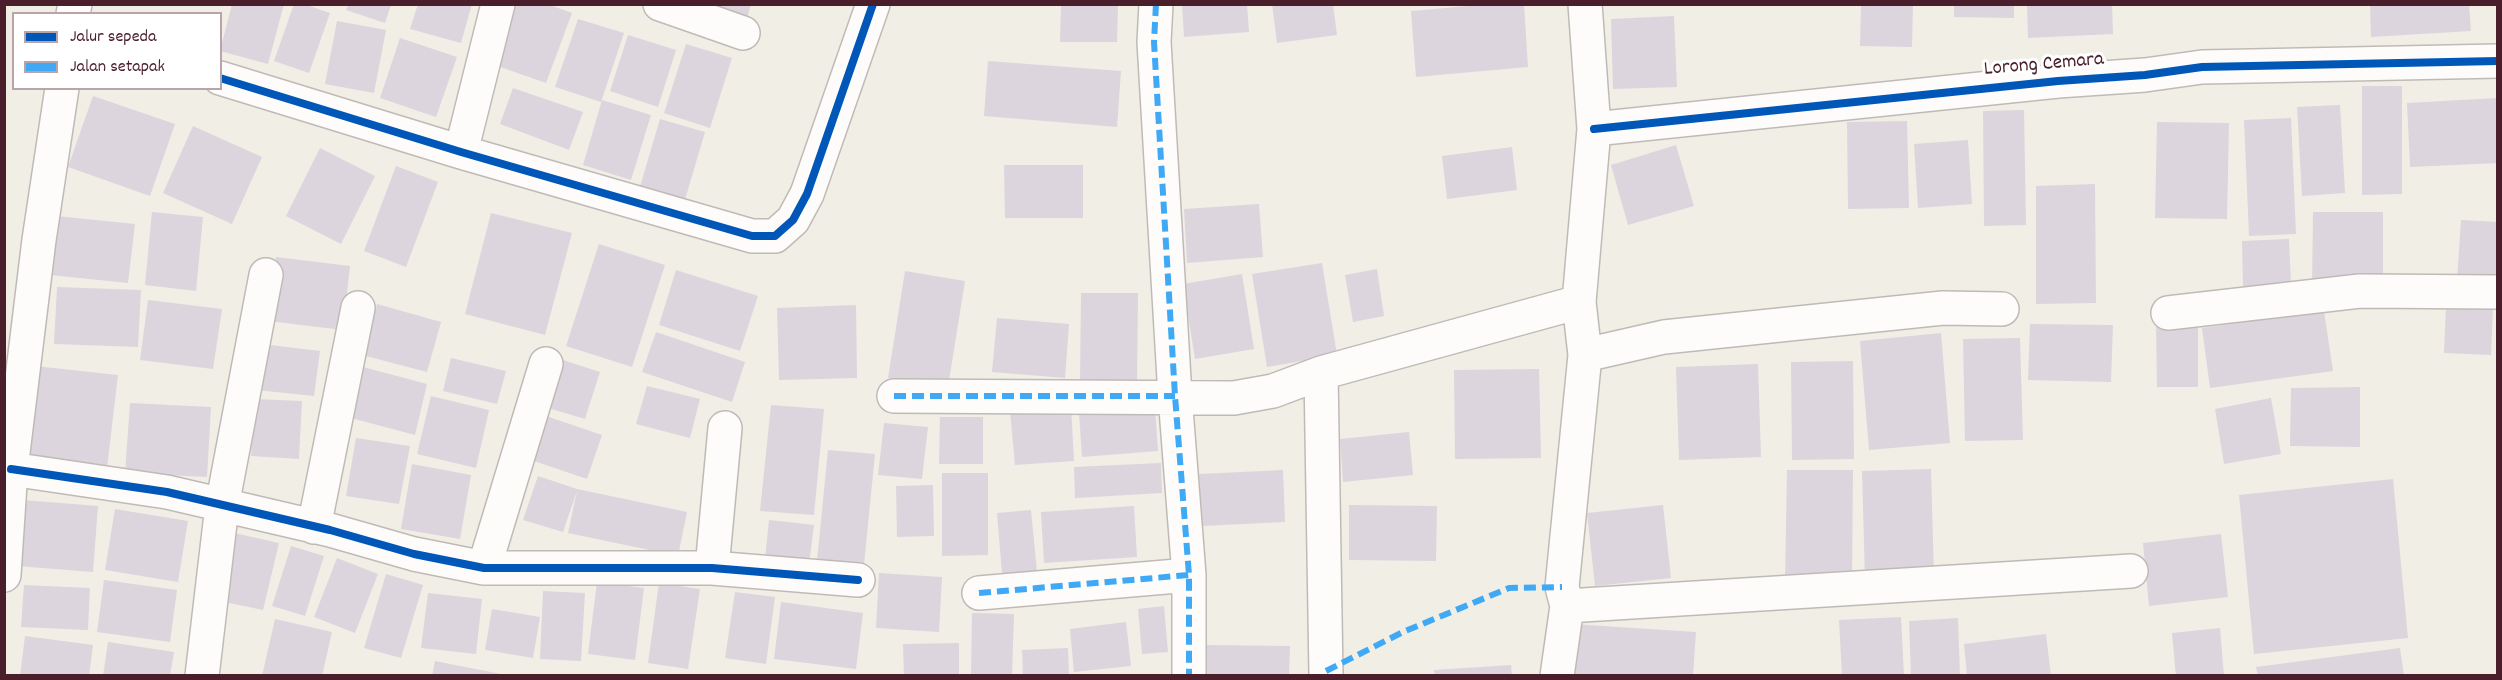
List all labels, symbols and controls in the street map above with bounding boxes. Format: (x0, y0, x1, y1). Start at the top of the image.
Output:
legend (12, 12, 222, 90)
text: Jalur sepeda (70, 25, 156, 50)
street label: Lorong Cemara (1983, 48, 2105, 84)
text: Jalan setapak (70, 55, 165, 80)

